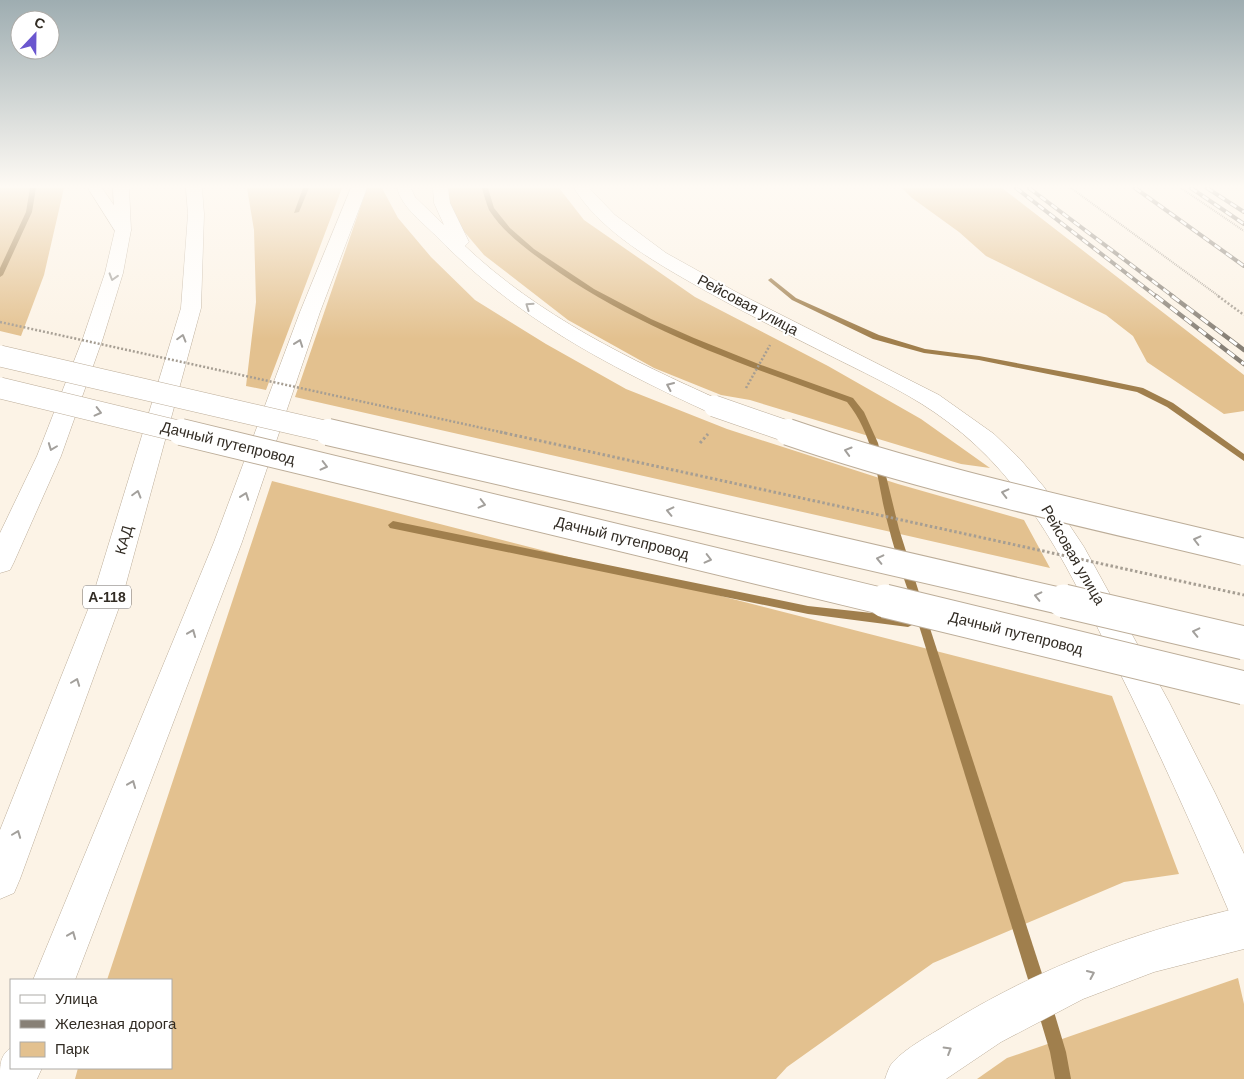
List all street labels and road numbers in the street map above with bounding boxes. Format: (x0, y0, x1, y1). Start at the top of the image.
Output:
street label: Рейсовая улица (695, 271, 802, 339)
street label: Дачный путепровод (159, 418, 297, 467)
street label: Рейсовая улица (1038, 502, 1109, 608)
street label: Дачный путепровод (553, 513, 691, 562)
street label: КАД (111, 523, 136, 556)
road number: А-118 (83, 586, 131, 608)
street label: Дачный путепровод (947, 608, 1085, 657)

